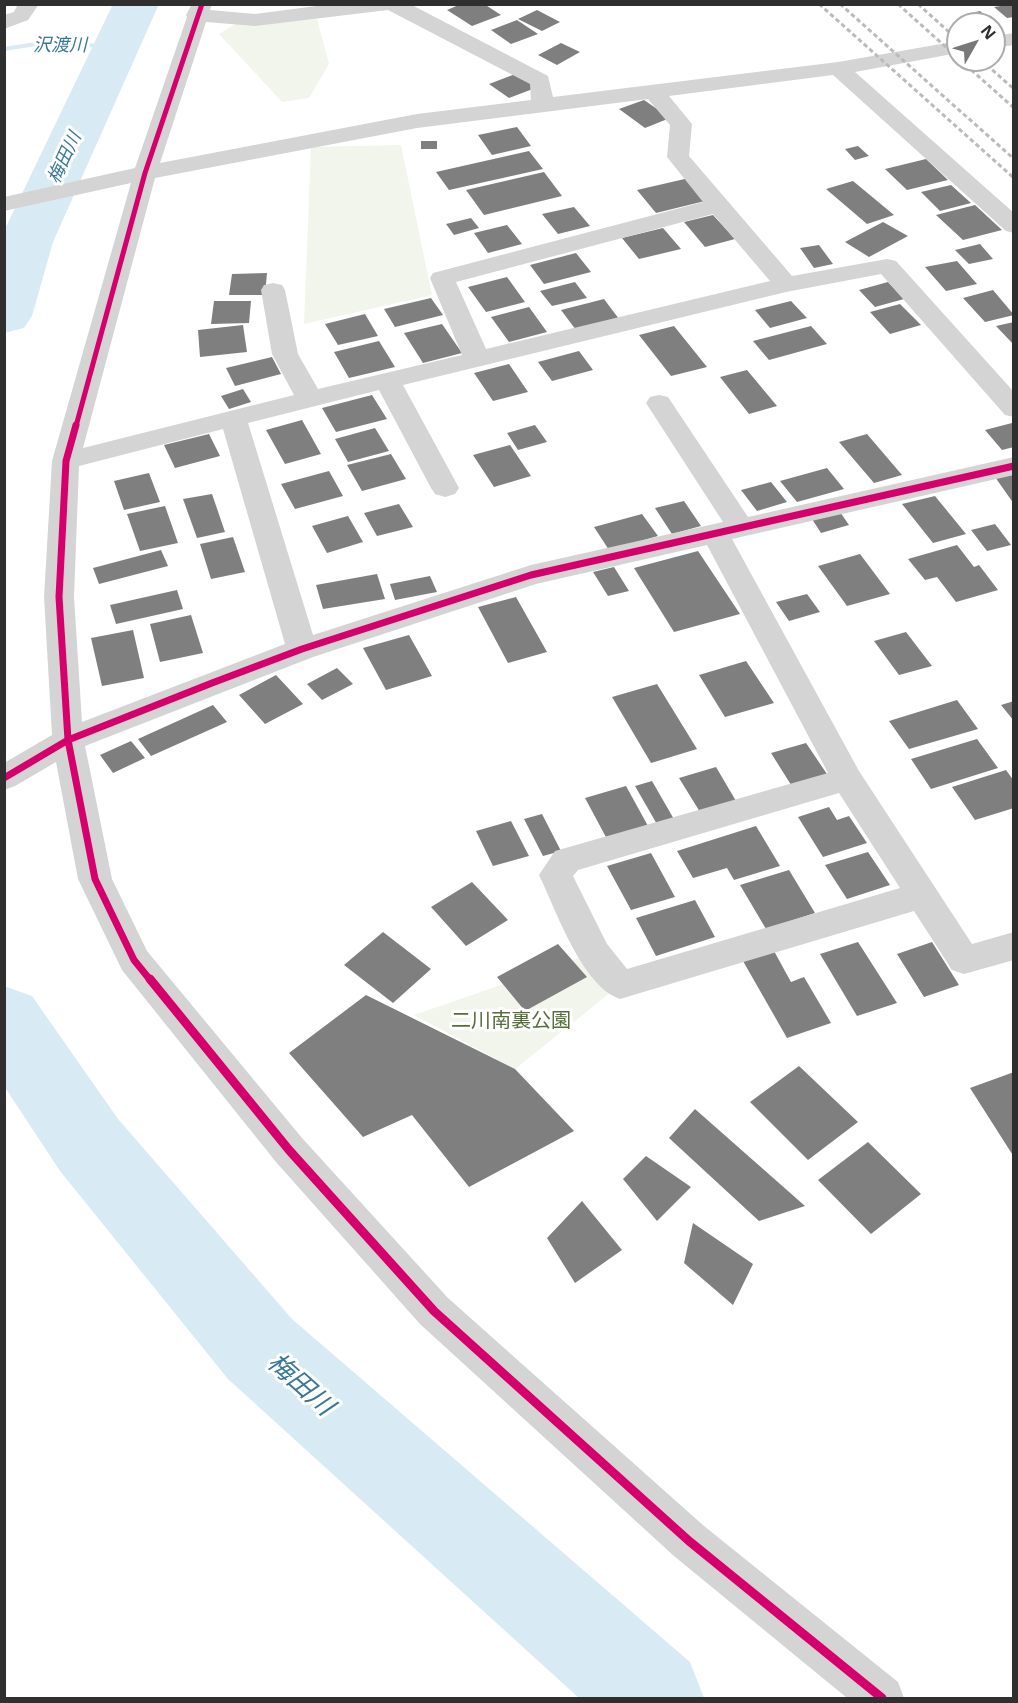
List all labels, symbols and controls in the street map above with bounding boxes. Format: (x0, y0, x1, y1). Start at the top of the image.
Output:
north arrow (946, 12, 1006, 72)
text: N (976, 20, 1001, 44)
water label: 沢渡川 (33, 35, 87, 57)
water label: 梅田川 (44, 129, 86, 187)
park label: 二川南裏公園 (451, 1009, 571, 1033)
water label: 梅田川 (261, 1347, 339, 1423)

